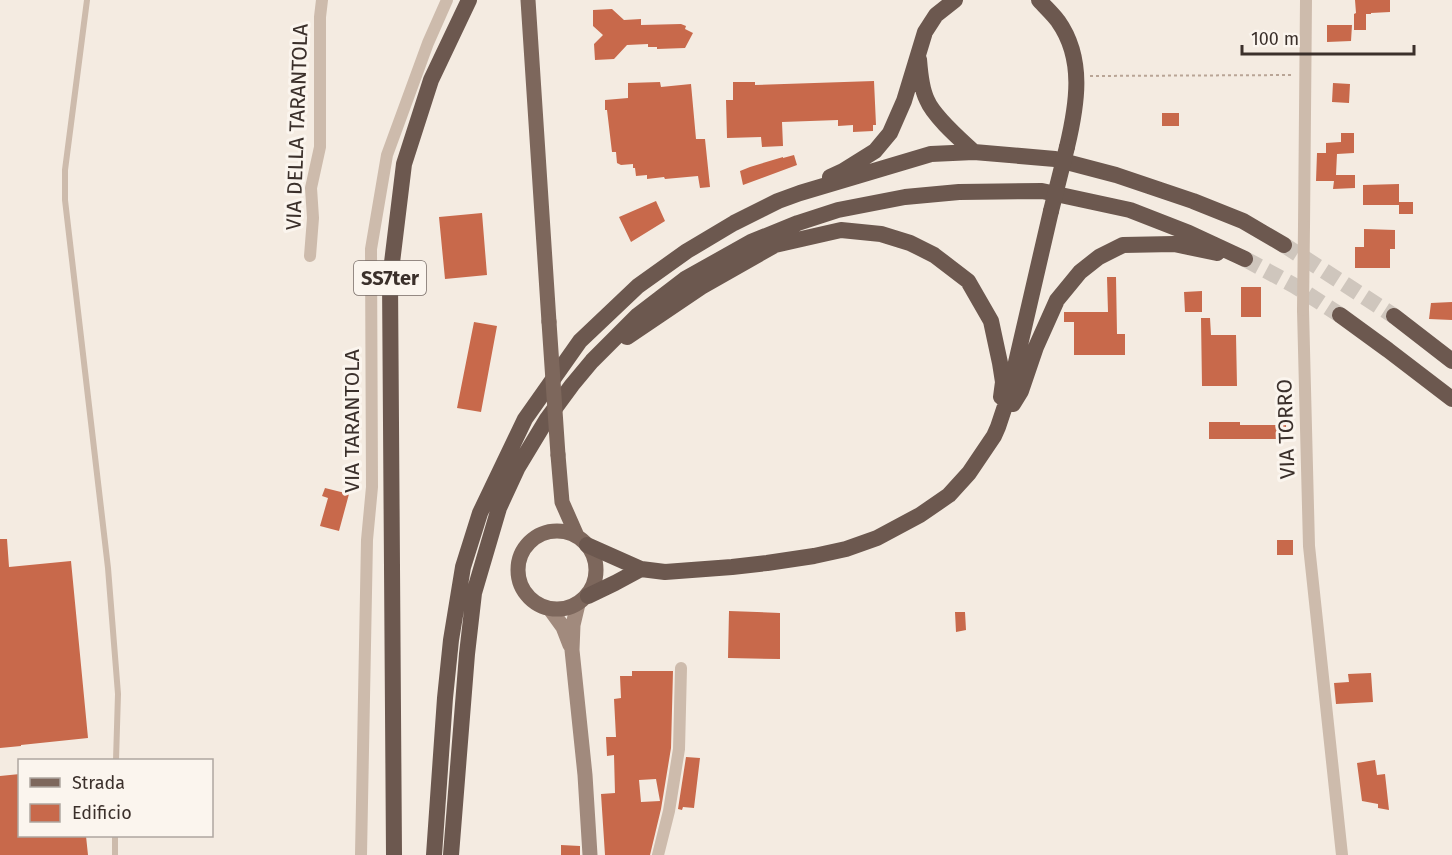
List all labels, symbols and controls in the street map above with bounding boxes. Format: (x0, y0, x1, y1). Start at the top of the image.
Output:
scale bar (1242, 18, 1414, 56)
street label: VIA DELLA TARANTOLA (280, 23, 314, 231)
text: 100 m (1251, 28, 1299, 50)
road number: SS7ter (354, 261, 426, 295)
street label: VIA TARANTOLA (339, 349, 365, 493)
street label: VIA TORRO (1271, 379, 1301, 479)
legend (18, 759, 213, 837)
text: Strada (72, 772, 125, 794)
text: Edificio (72, 802, 132, 824)

